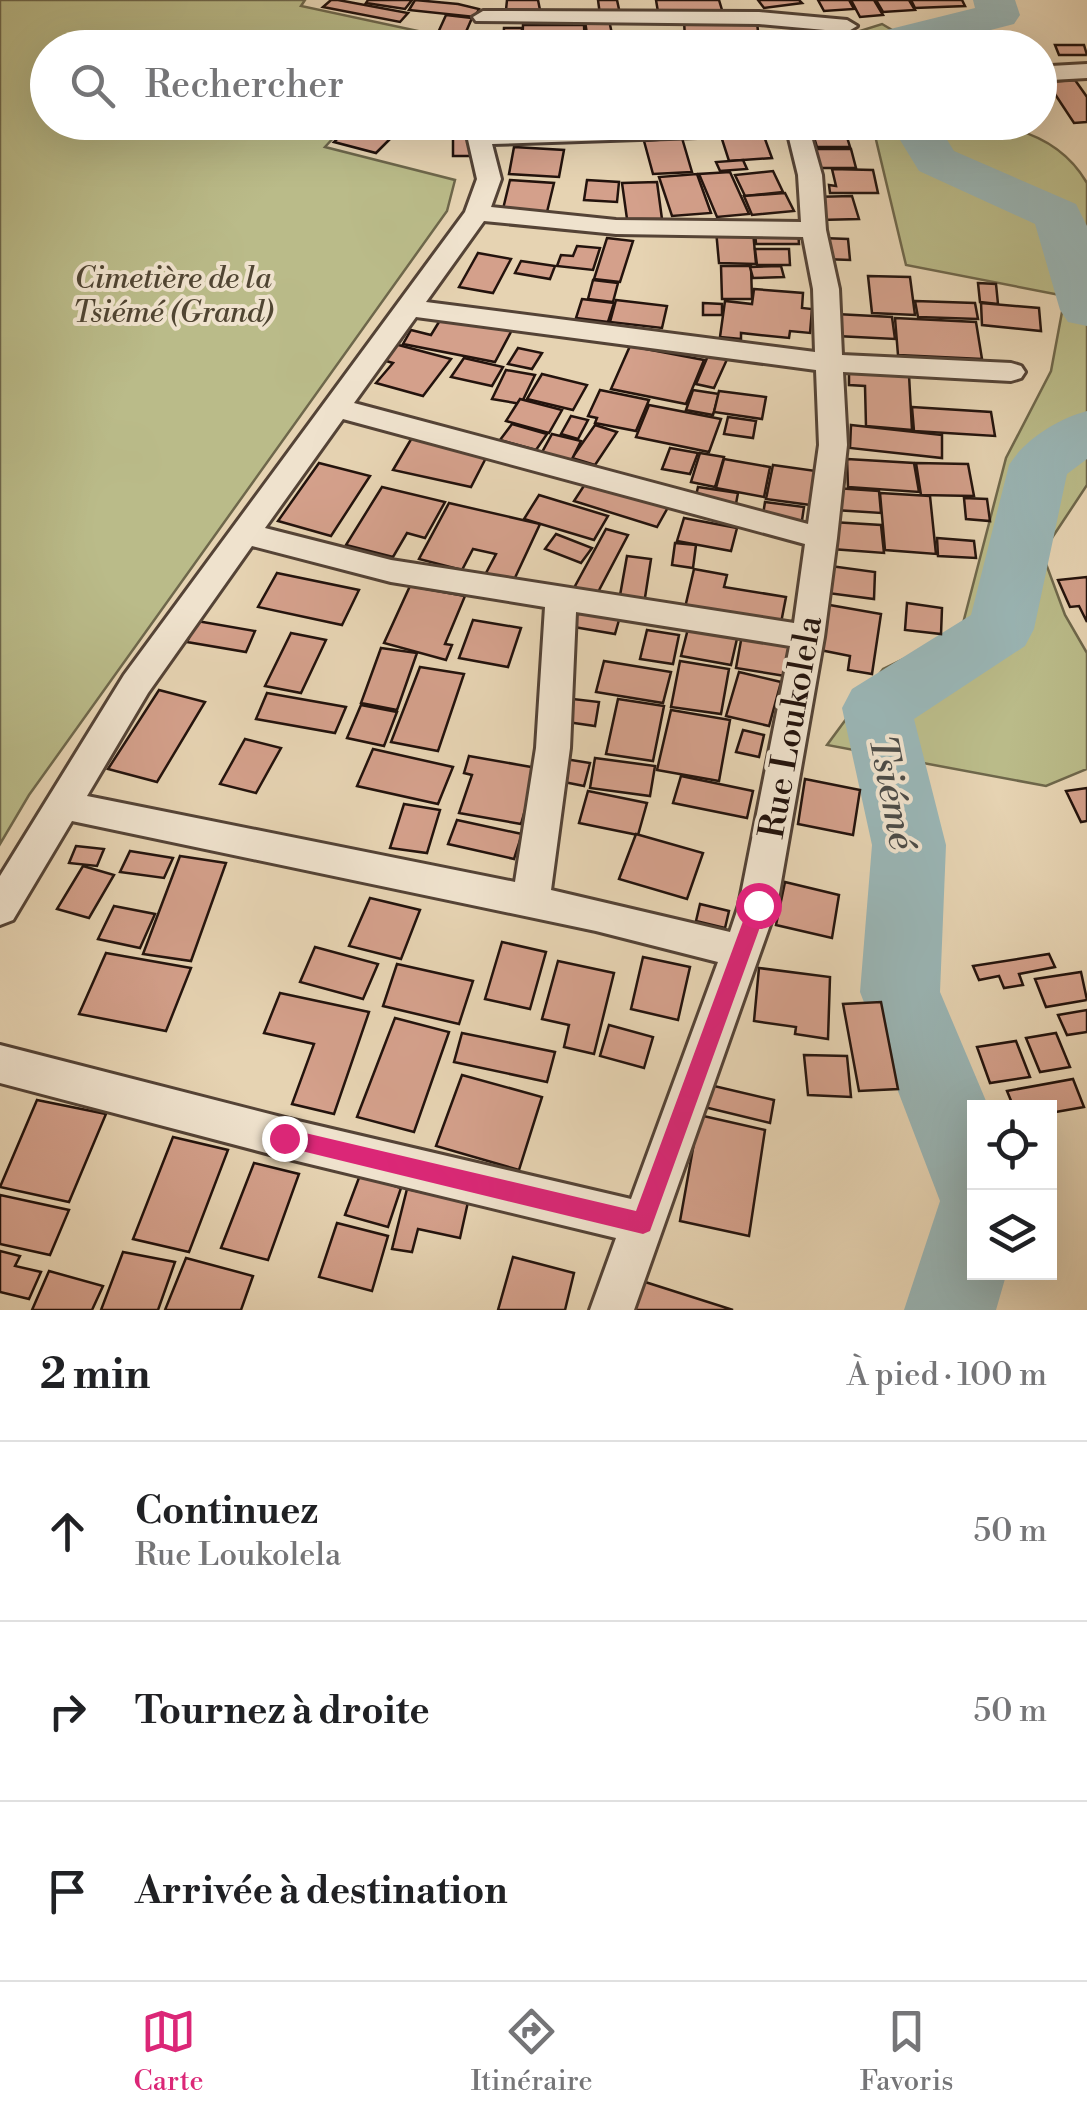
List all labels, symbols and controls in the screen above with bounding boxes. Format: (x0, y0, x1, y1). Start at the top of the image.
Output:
search box (30, 30, 1057, 140)
icon: search (65, 58, 120, 113)
text: Rechercher (145, 62, 344, 109)
park label: Cimetière de la Tsiémé (Grand) (73, 260, 274, 332)
street label: Rue Loukolela (751, 612, 832, 842)
water label: Tsiémé (857, 731, 926, 856)
route start (736, 883, 782, 929)
map controls (967, 1100, 1057, 1280)
button: locate (967, 1100, 1057, 1190)
route end (262, 1116, 308, 1162)
button: layers (967, 1190, 1057, 1280)
text: 2 min (40, 1349, 150, 1402)
text: À pied · 100 m (847, 1355, 1047, 1395)
text: Continuez (135, 1488, 318, 1535)
icon: ahead (40, 1504, 95, 1559)
text: 50 m (974, 1511, 1047, 1551)
text: Rue Loukolela (135, 1535, 341, 1575)
icon: right (40, 1684, 95, 1739)
text: Tournez à droite (135, 1688, 430, 1735)
text: 50 m (974, 1691, 1047, 1731)
icon: arrive (40, 1864, 95, 1919)
text: Arrivée à destination (135, 1868, 508, 1915)
tab: Carte (134, 2004, 204, 2099)
tab: Itinéraire (471, 2004, 593, 2099)
tab: Favoris (860, 2004, 953, 2099)

